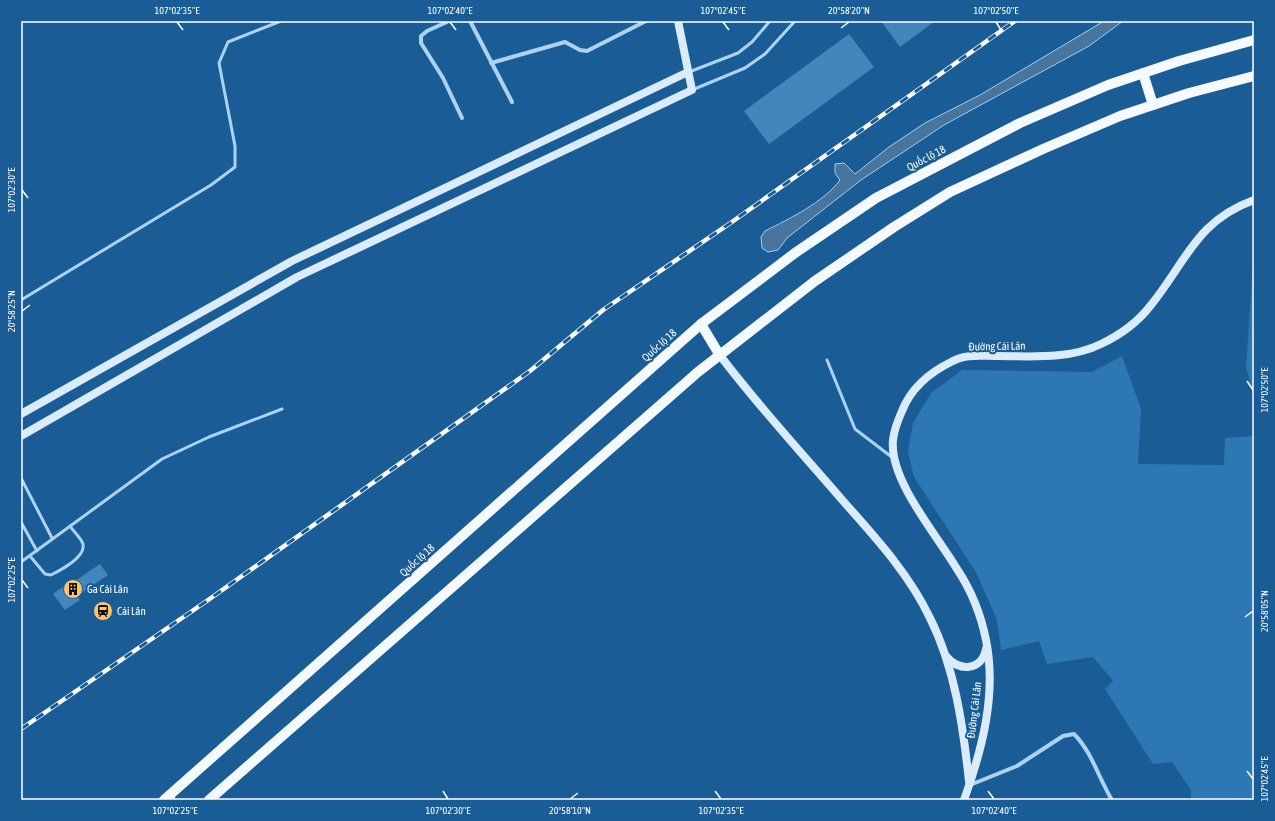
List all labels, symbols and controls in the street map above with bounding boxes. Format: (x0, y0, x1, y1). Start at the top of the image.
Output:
text: 107°02'35"E (155, 5, 200, 16)
text: 107°02'40"E (428, 5, 473, 16)
text: 107°02'45"E (701, 5, 746, 16)
text: 20°58'20"N (828, 5, 870, 16)
text: 107°02'50"E (974, 5, 1019, 16)
street label: Quốc lộ 18 (905, 143, 948, 174)
text: 107°02'30"E (6, 167, 17, 212)
text: 20°58'25"N (6, 290, 17, 332)
street label: Quốc lộ 18 (639, 326, 679, 364)
street label: Đường Cái Lân (968, 340, 1026, 352)
text: 107°02'50"E (1259, 367, 1270, 412)
street label: Quốc lộ 18 (397, 541, 437, 579)
text: 107°02'25"E (6, 557, 17, 602)
building icon: Ga Cái Lân (62, 578, 84, 600)
place label: Ga Cái Lân (87, 583, 128, 595)
text: 20°58'05"N (1259, 590, 1270, 632)
station icon: Cái Lân (92, 600, 114, 622)
place label: Cái Lân (117, 605, 146, 617)
street label: Đường Cái Lân (965, 681, 983, 739)
text: 107°02'45"E (1259, 756, 1270, 801)
text: 107°02'25"E (153, 805, 198, 816)
text: 107°02'30"E (426, 805, 471, 816)
text: 20°58'10"N (549, 805, 591, 816)
text: 107°02'35"E (699, 805, 744, 816)
text: 107°02'40"E (972, 805, 1017, 816)

